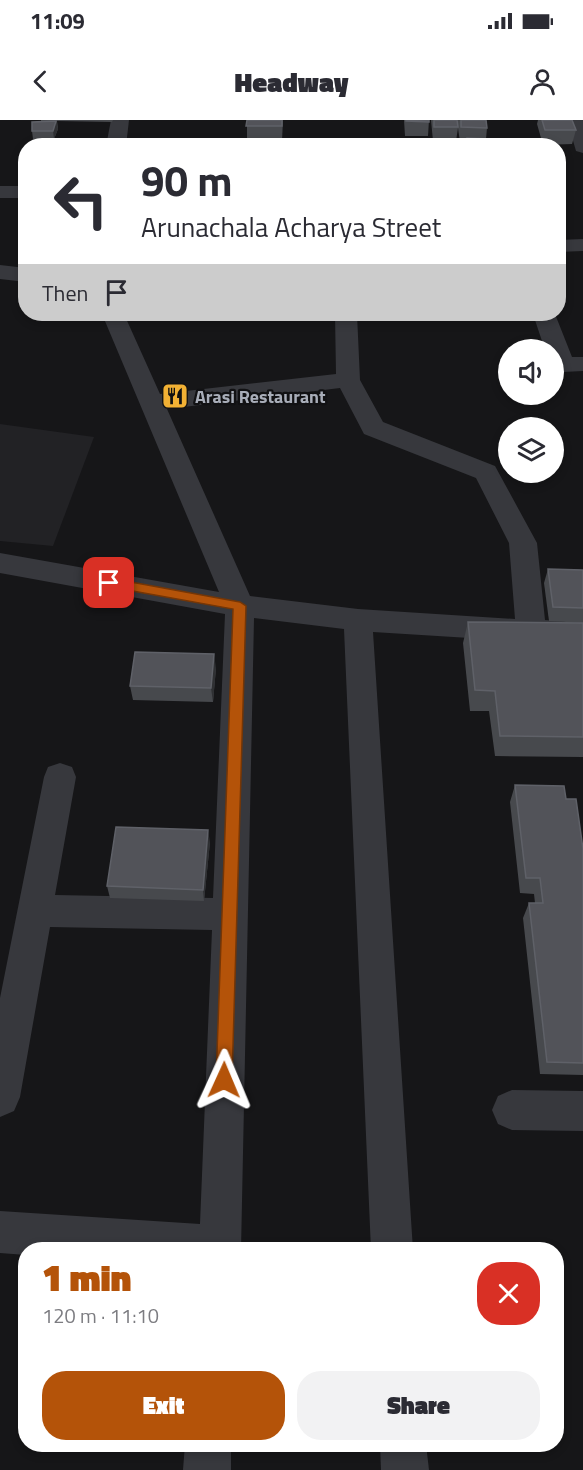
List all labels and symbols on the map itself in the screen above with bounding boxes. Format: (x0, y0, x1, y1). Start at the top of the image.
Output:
restaurant icon: Arasi Restaurant (160, 381, 190, 411)
place label: Arasi Restaurant (195, 383, 326, 410)
pin (83, 557, 134, 608)
position arrow (192, 1048, 256, 1112)

